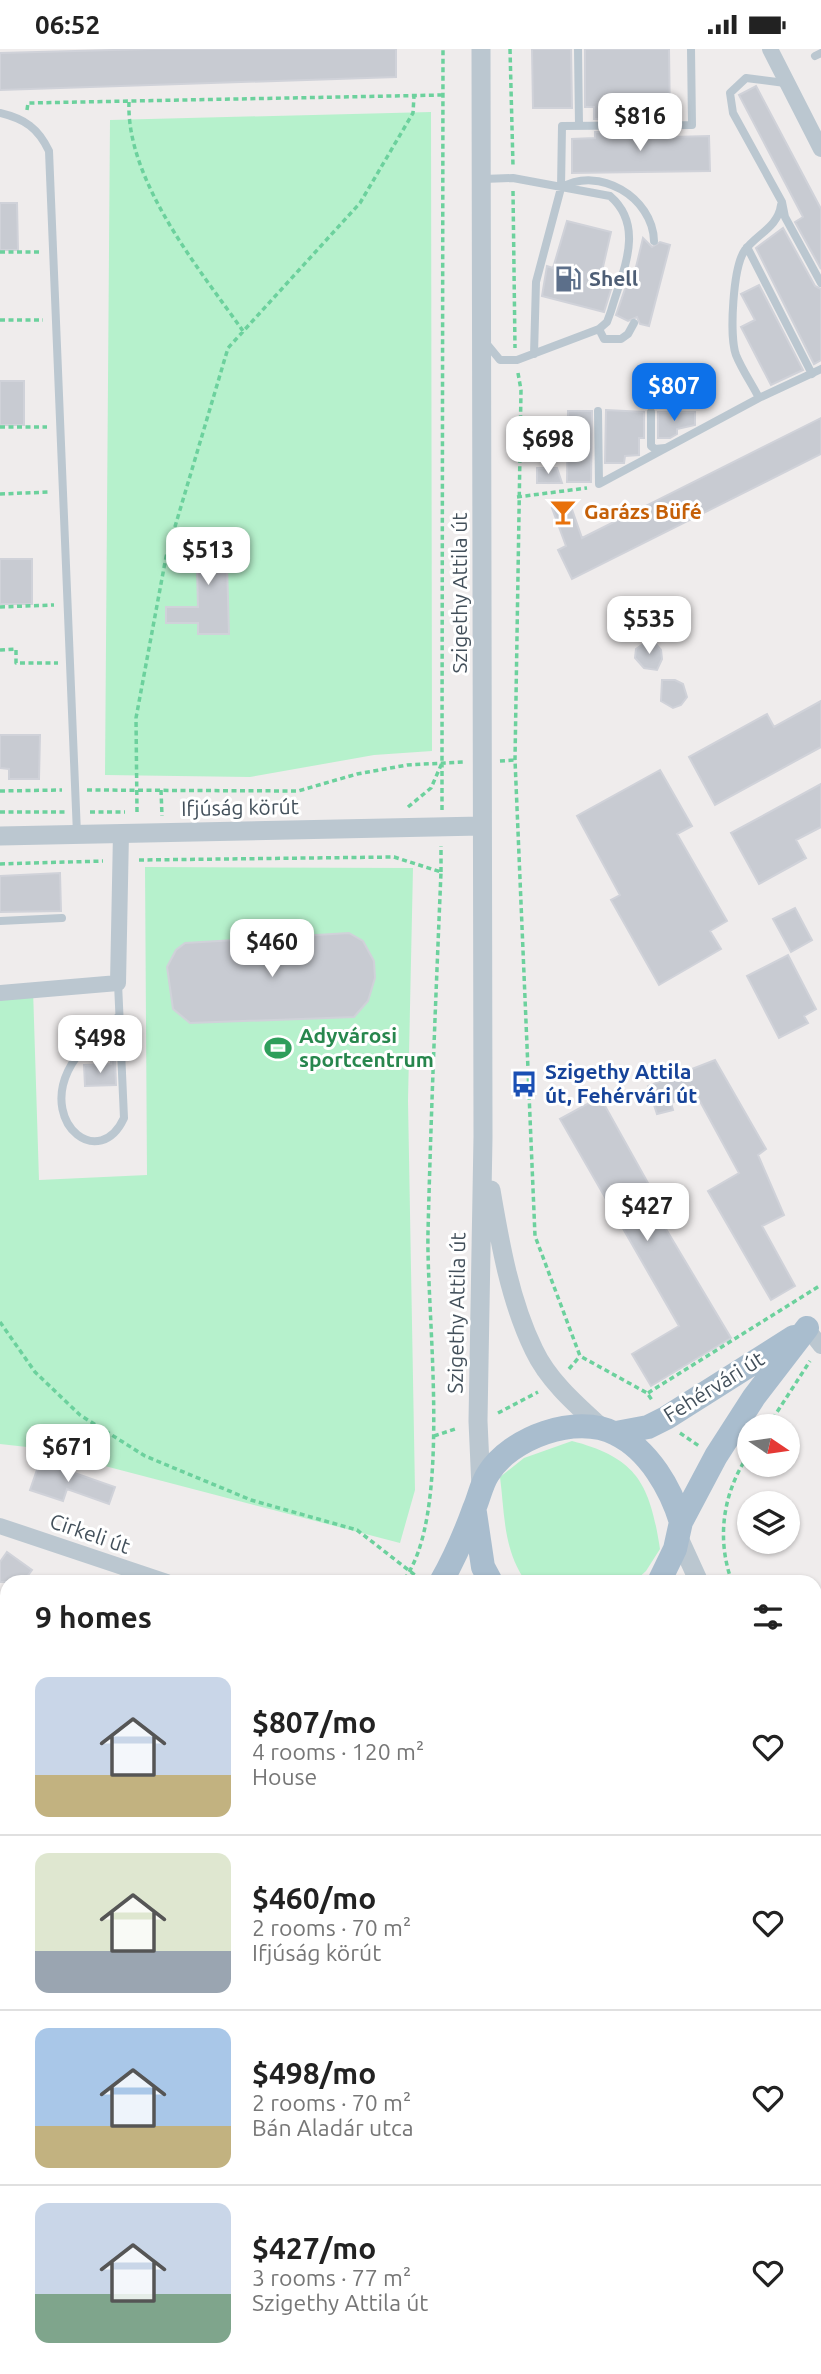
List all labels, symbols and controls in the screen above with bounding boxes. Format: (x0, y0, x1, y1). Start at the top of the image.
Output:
text: 06:52 (35, 10, 100, 39)
pin: $816 (599, 93, 681, 153)
text: $816 (614, 103, 666, 128)
fuel station icon: Shell (553, 264, 583, 294)
place label: Shell (589, 266, 638, 290)
pin: $807 (633, 363, 715, 423)
text: $807 (648, 373, 700, 398)
pin: $698 (507, 417, 589, 476)
text: $698 (522, 426, 574, 451)
bar icon: Garázs Büfé (548, 497, 578, 527)
place label: Garázs Büfé (584, 499, 702, 523)
street label: Szigethy Attila út (447, 512, 471, 674)
pin: $513 (167, 527, 249, 587)
text: $513 (182, 537, 234, 562)
pin: $535 (608, 597, 690, 656)
text: $535 (623, 606, 675, 631)
street label: Ifjúság körút (181, 794, 299, 820)
pin: $460 (231, 919, 313, 979)
text: $460 (246, 929, 298, 954)
pin: $498 (59, 1016, 141, 1075)
place label: Adyvárosi sportcentrum (299, 1023, 434, 1071)
text: $498 (74, 1025, 126, 1050)
sports icon: Adyvárosi sportcentrum (263, 1033, 293, 1063)
place label: Szigethy Attila út, Fehérvári út (545, 1059, 697, 1107)
bus stop icon: Szigethy Attila út, Fehérvári út (509, 1069, 539, 1099)
pin: $427 (606, 1183, 688, 1243)
text: $427 (621, 1193, 673, 1218)
street label: Szigethy Attila út (443, 1232, 469, 1394)
street label: Fehérvári út (659, 1346, 768, 1426)
north arrow (737, 1414, 800, 1477)
map controls (737, 1414, 800, 1554)
pin: $671 (27, 1425, 109, 1484)
text: $671 (42, 1434, 94, 1459)
button: layers (737, 1491, 800, 1554)
street label: Cirkeli út (47, 1508, 134, 1558)
icon: filters (749, 1598, 787, 1636)
text: 9 homes (35, 1600, 152, 1634)
icon: home (91, 1705, 175, 1789)
text: $807/mo (252, 1705, 376, 1739)
icon: heart (749, 1728, 787, 1766)
text: 4 rooms · 120 m² (252, 1739, 424, 1764)
text: House (252, 1764, 317, 1789)
icon: home (91, 1881, 175, 1965)
text: $460/mo (252, 1881, 376, 1915)
icon: heart (749, 1904, 787, 1942)
text: 2 rooms · 70 m² (252, 1915, 411, 1940)
text: Ifjúság körút (252, 1940, 381, 1965)
icon: home (91, 2056, 175, 2140)
text: $498/mo (252, 2056, 376, 2090)
icon: heart (749, 2079, 787, 2117)
text: 2 rooms · 70 m² (252, 2090, 411, 2115)
text: Bán Aladár utca (252, 2115, 414, 2140)
icon: home (91, 2231, 175, 2315)
text: $427/mo (252, 2231, 376, 2265)
icon: heart (749, 2254, 787, 2292)
text: 3 rooms · 77 m² (252, 2265, 411, 2290)
text: Szigethy Attila út (252, 2290, 428, 2315)

